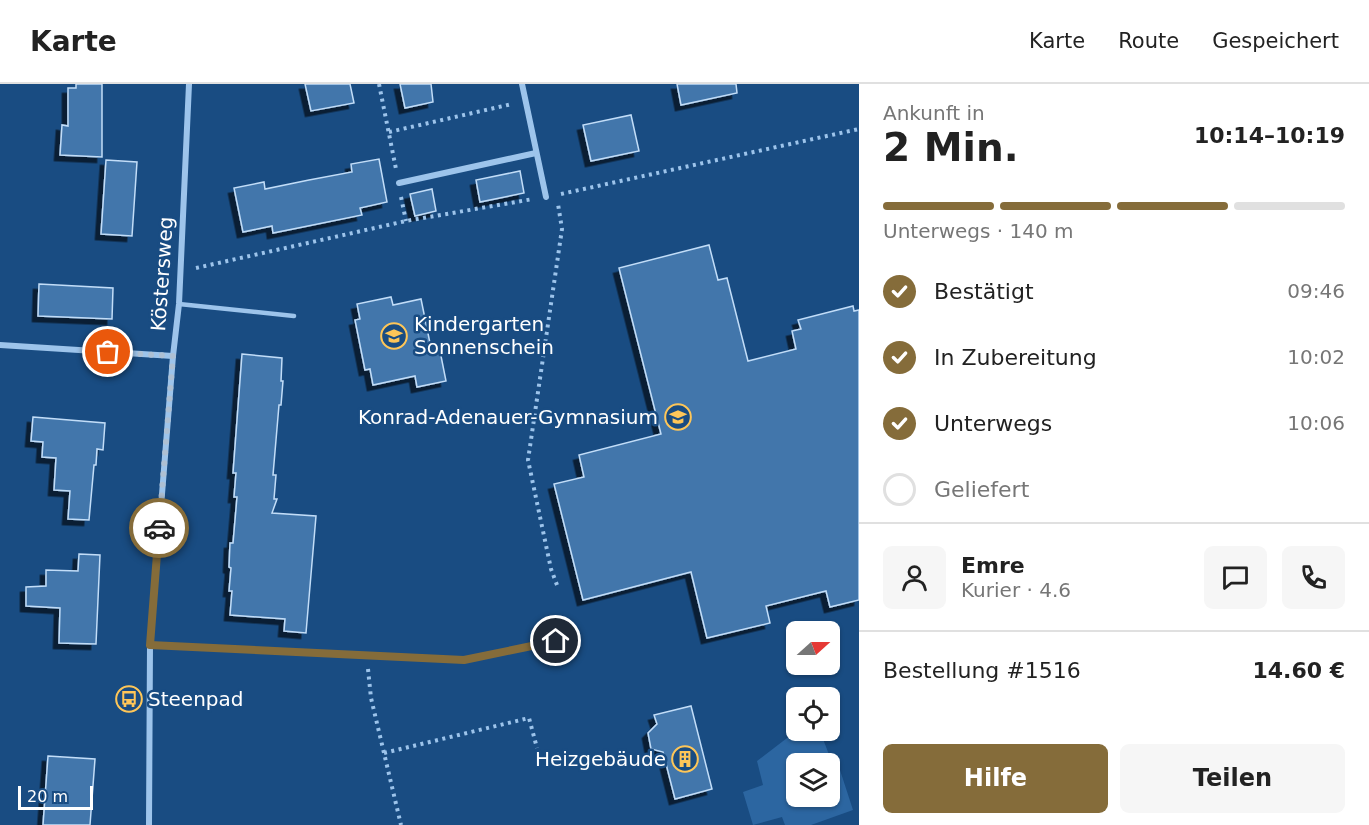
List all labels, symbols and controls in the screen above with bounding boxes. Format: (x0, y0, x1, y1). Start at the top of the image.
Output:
text: Karte (30, 25, 117, 58)
text: Karte (1029, 29, 1085, 53)
text: Route (1118, 29, 1179, 53)
text: Gespeichert (1212, 29, 1339, 53)
text: Ankunft in (883, 101, 985, 125)
text: 10:14–10:19 (1194, 123, 1345, 148)
text: 2 Min. (883, 125, 1018, 170)
street label: Köstersweg (146, 216, 178, 332)
text: Unterwegs · 140 m (883, 219, 1074, 243)
icon: check (883, 275, 916, 308)
text: Bestätigt (934, 279, 1034, 304)
text: 09:46 (1287, 279, 1345, 303)
place label: Kindergarten Sonnenschein (414, 312, 554, 359)
school or university icon: Kindergarten Sonnenschein (379, 321, 409, 351)
pin (82, 326, 133, 377)
icon: bag (91, 335, 124, 368)
icon: check (883, 341, 916, 374)
text: In Zubereitung (934, 345, 1097, 370)
text: 10:02 (1287, 345, 1345, 369)
school or university icon: Konrad-Adenauer-Gymnasium (663, 402, 693, 432)
place label: Konrad-Adenauer-Gymnasium (358, 405, 658, 429)
icon: check (883, 407, 916, 440)
text: Unterwegs (934, 411, 1052, 436)
text: 10:06 (1287, 411, 1345, 435)
text: Geliefert (934, 477, 1029, 502)
courier (129, 498, 189, 558)
icon: car (143, 512, 176, 545)
button: person (883, 546, 946, 609)
button: chat (1204, 546, 1267, 609)
button: phone (1282, 546, 1345, 609)
text: Emre (961, 553, 1025, 578)
text: Kurier · 4.6 (961, 578, 1071, 602)
pin (530, 615, 581, 666)
north arrow (786, 621, 840, 675)
map controls (786, 621, 840, 807)
icon: home (539, 624, 572, 657)
text: Bestellung #1516 (883, 658, 1081, 683)
text: 14.60 € (1252, 658, 1345, 683)
bus stop icon: Steenpad (114, 684, 144, 714)
place label: Steenpad (148, 687, 243, 711)
button: locate (786, 687, 840, 741)
building icon: Heizgebäude (670, 744, 700, 774)
button: Hilfe (883, 744, 1108, 813)
button: Teilen (1120, 744, 1345, 813)
place label: Heizgebäude (535, 747, 666, 771)
button: layers (786, 753, 840, 807)
scale bar (18, 783, 93, 810)
text: 20 m (27, 787, 68, 806)

